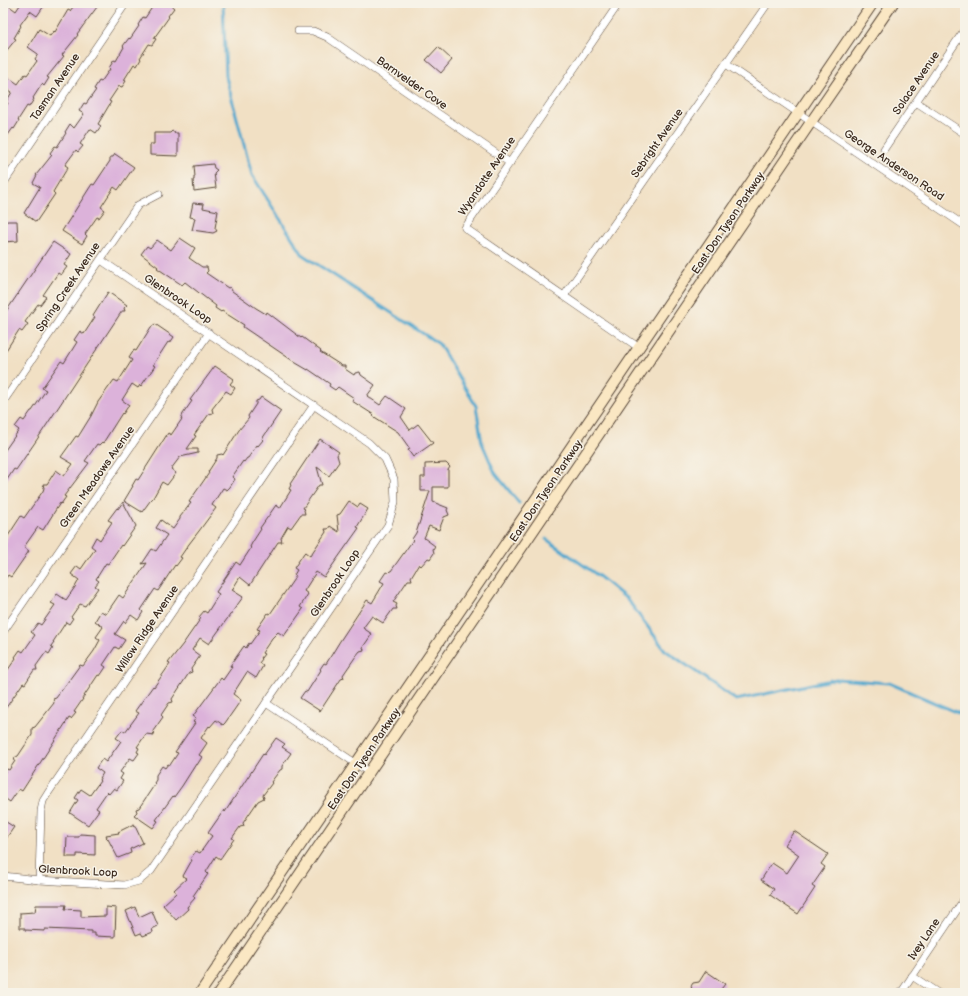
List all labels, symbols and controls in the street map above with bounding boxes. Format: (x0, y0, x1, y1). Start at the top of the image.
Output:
street label: Solace Avenue (890, 48, 942, 117)
street label: Tasman Avenue (28, 50, 83, 123)
street label: Barnvelder Cove (374, 54, 450, 113)
street label: Sebright Avenue (628, 105, 686, 180)
street label: George Anderson Road (842, 127, 946, 203)
street label: Wyandotte Avenue (456, 134, 518, 218)
street label: East Don Tyson Parkway (689, 170, 767, 276)
street label: Spring Creek Avenue (33, 239, 103, 334)
street label: Glenbrook Loop (142, 271, 214, 327)
street label: Green Meadows Avenue (57, 423, 137, 531)
street label: East Don Tyson Parkway (507, 438, 585, 544)
street label: Glenbrook Loop (307, 547, 363, 619)
street label: Willow Ridge Avenue (113, 582, 181, 675)
street label: East Don Tyson Parkway (325, 706, 403, 812)
street label: Glenbrook Loop (38, 862, 118, 880)
street label: Ivey Lane (905, 915, 943, 962)

